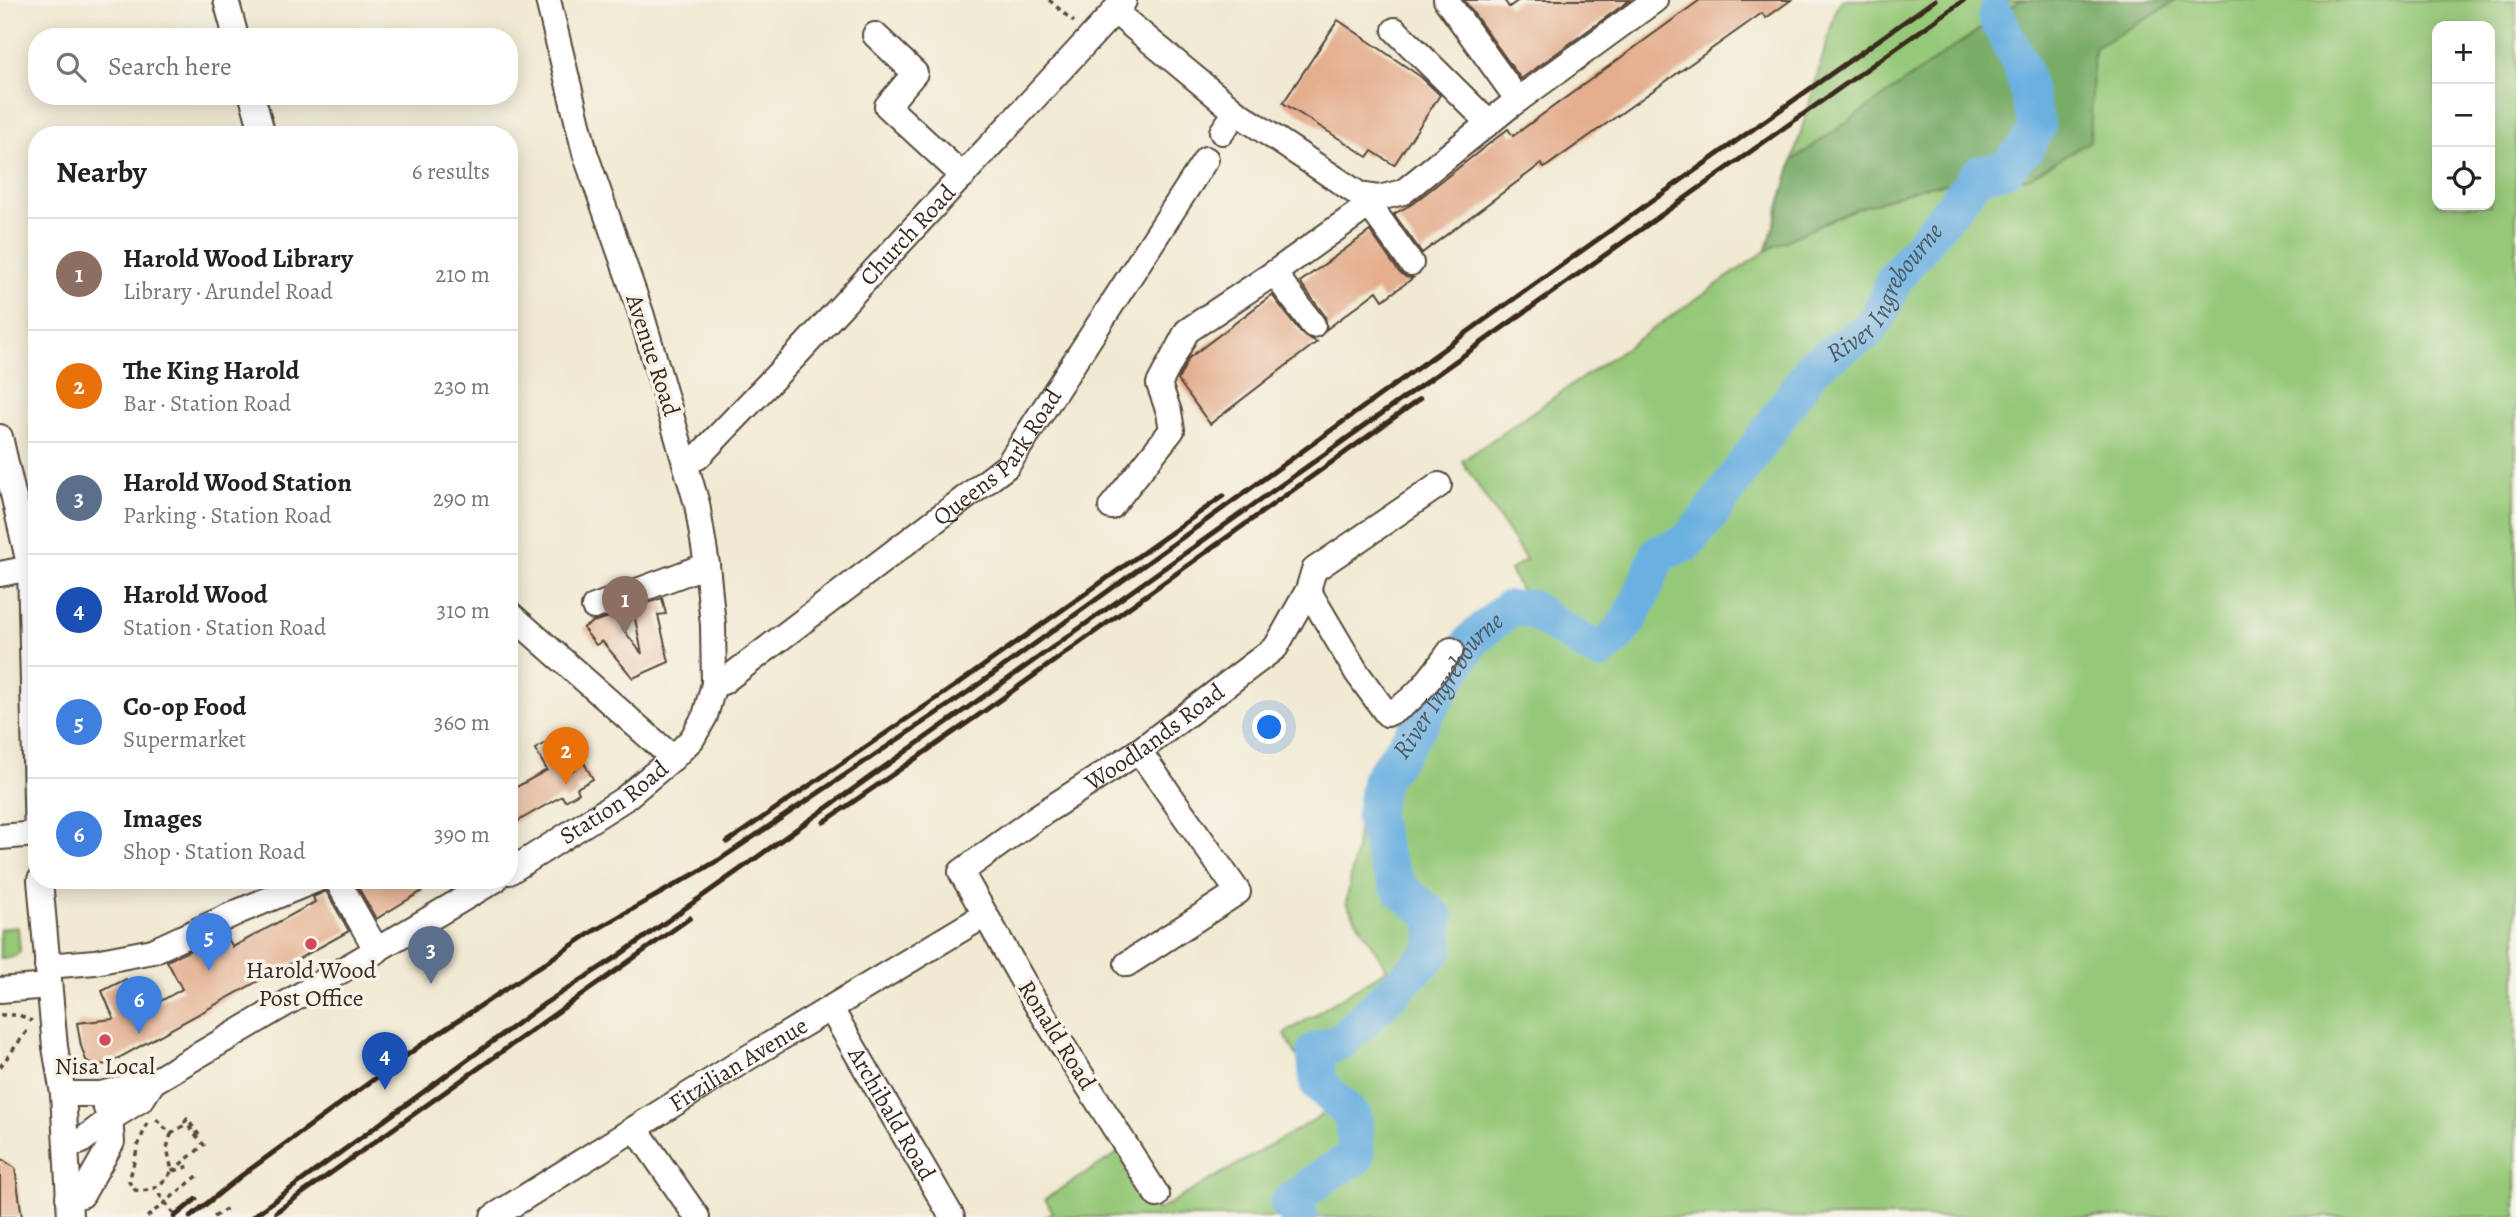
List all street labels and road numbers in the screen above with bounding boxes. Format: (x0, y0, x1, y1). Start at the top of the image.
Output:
street label: Church Road (852, 177, 963, 292)
street label: Avenue Road (618, 289, 688, 420)
street label: Queens Park Road (926, 382, 1069, 533)
street label: Woodlands Road (1078, 676, 1231, 798)
street label: Station Road (553, 753, 675, 852)
street label: Ronald Road (1011, 974, 1103, 1096)
street label: Fitzilian Avenue (663, 1009, 814, 1119)
street label: Archibald Road (840, 1040, 943, 1186)

